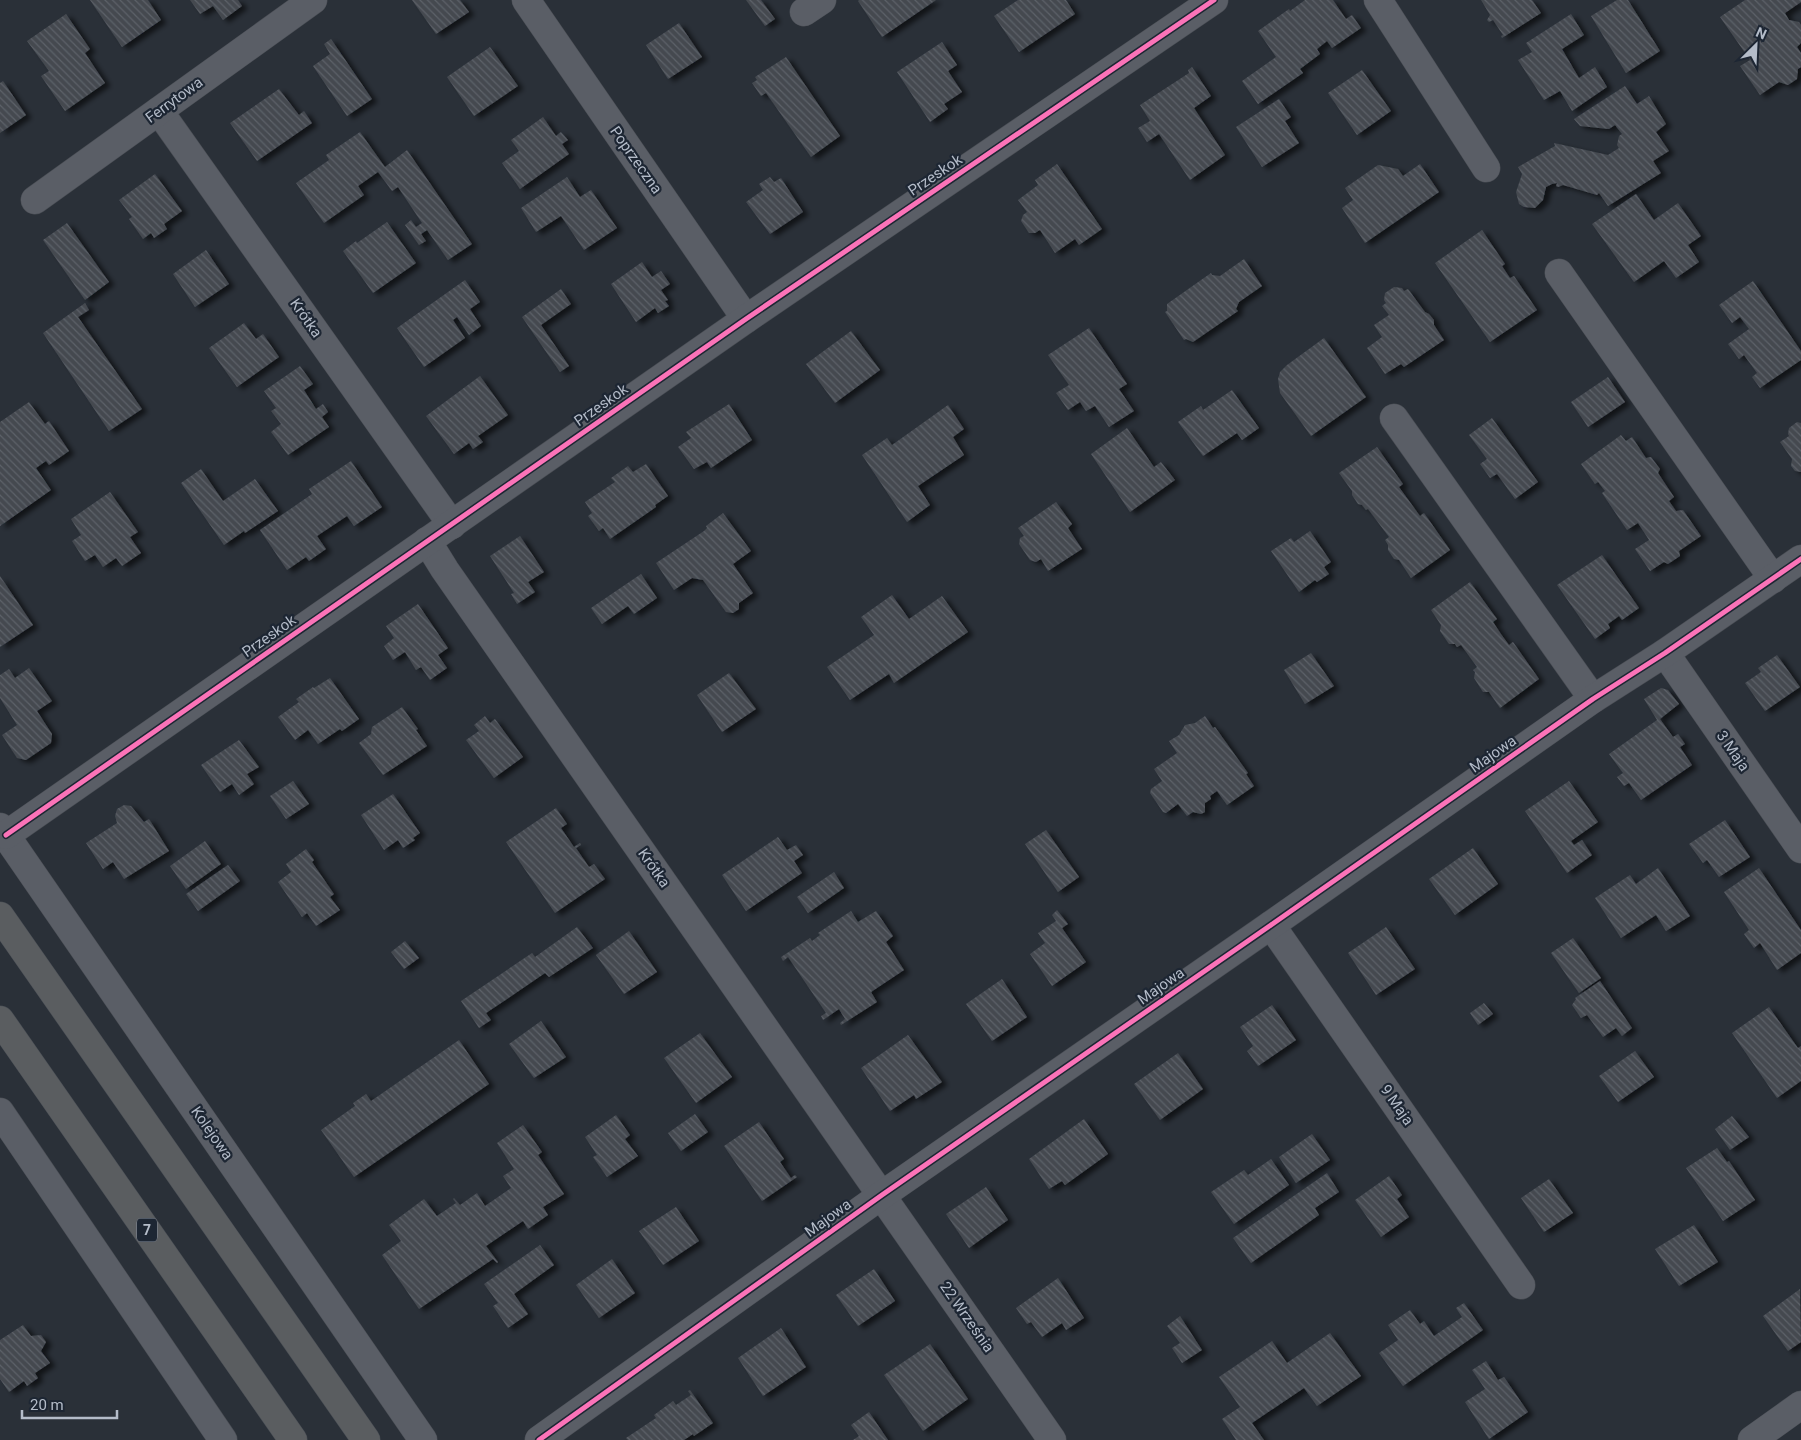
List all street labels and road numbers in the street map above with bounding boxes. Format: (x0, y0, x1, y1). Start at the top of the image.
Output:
street label: Ferrytowa (142, 73, 206, 127)
street label: Poprzeczna (606, 123, 666, 197)
street label: Przeskok (905, 150, 966, 200)
street label: Krótka (286, 295, 326, 341)
street label: Przeskok (571, 380, 632, 430)
street label: Przeskok (239, 611, 300, 661)
street label: 3 Maja (1713, 727, 1753, 775)
street label: Majowa (1466, 731, 1520, 777)
street label: Krótka (634, 845, 674, 891)
street label: Majowa (1134, 963, 1188, 1009)
street label: 9 Maja (1377, 1081, 1417, 1129)
street label: Kolejowa (187, 1103, 237, 1163)
street label: Majowa (801, 1195, 855, 1241)
road number: 7 (137, 1218, 157, 1242)
street label: 22 Września (936, 1278, 998, 1356)

